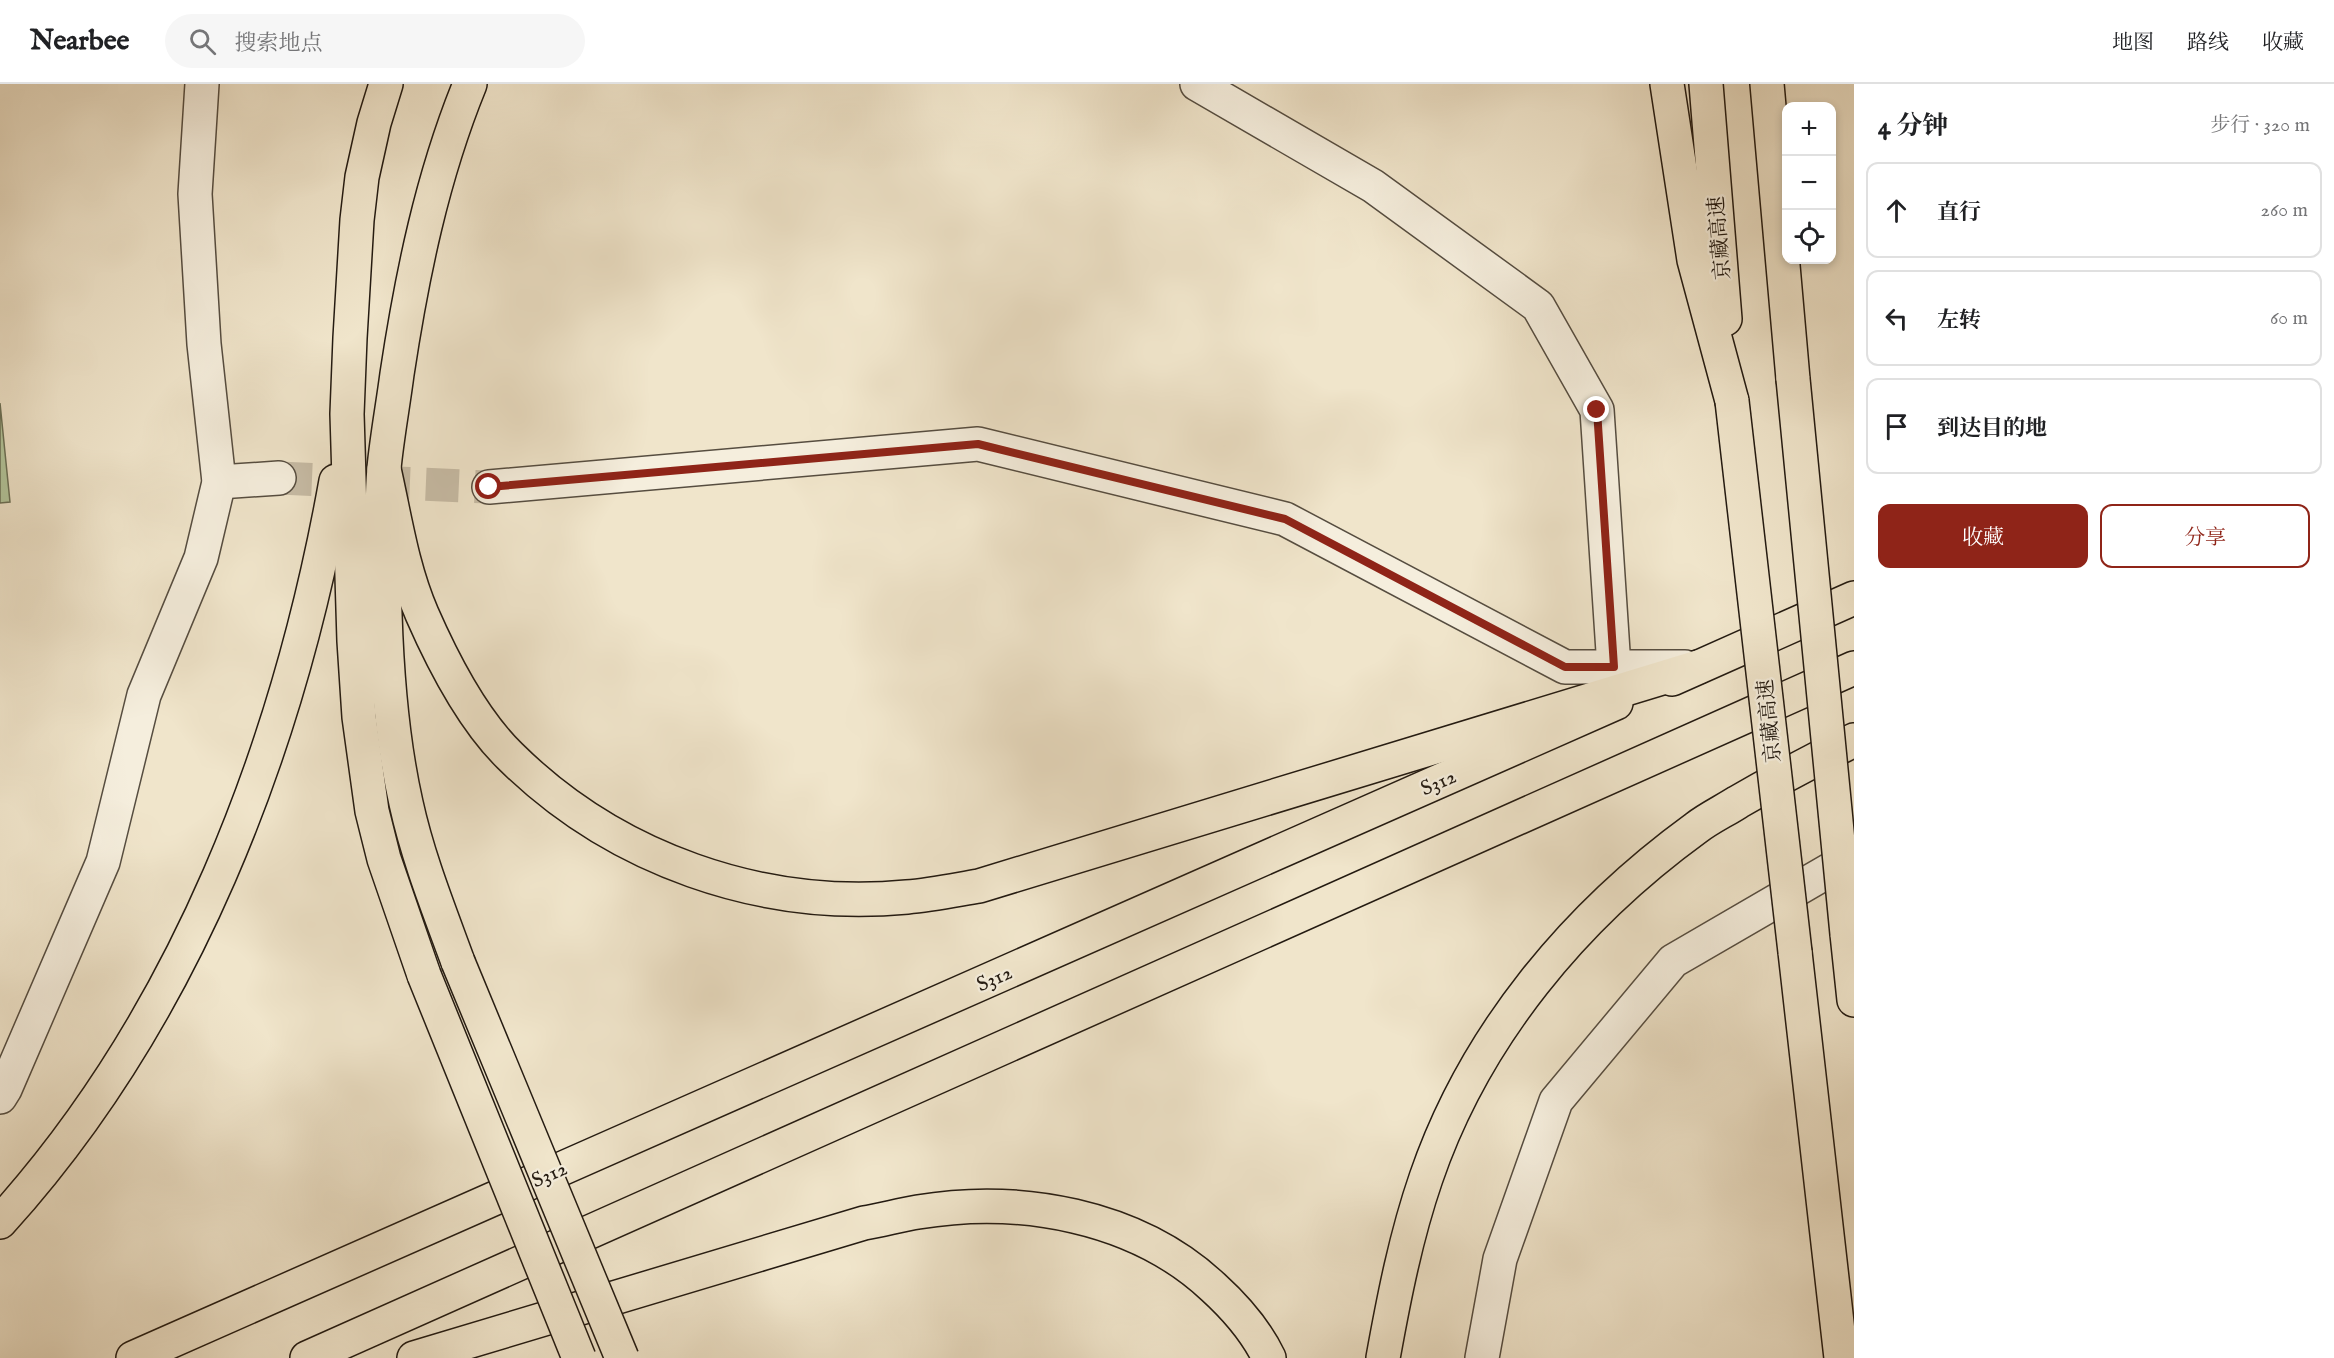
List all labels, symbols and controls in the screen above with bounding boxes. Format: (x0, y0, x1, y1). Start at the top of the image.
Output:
search box (165, 14, 585, 68)
text: Nearbee (30, 24, 129, 59)
icon: search (186, 25, 219, 58)
text: 搜索地点 (234, 30, 322, 58)
text: 地图 (2112, 30, 2154, 57)
text: 路线 (2187, 30, 2229, 57)
text: 收藏 (2262, 30, 2304, 57)
map controls (1782, 102, 1836, 264)
button: + (1782, 102, 1836, 156)
text: 4 分钟 (1878, 110, 1948, 143)
text: 步行 · 320 m (2210, 113, 2310, 138)
button: − (1782, 156, 1836, 210)
icon: ahead (1880, 194, 1913, 227)
street label: 京藏高速 (1703, 195, 1738, 281)
text: 260 m (2261, 198, 2308, 223)
text: 直行 (1937, 199, 1981, 227)
button: locate (1782, 210, 1836, 264)
icon: left (1880, 302, 1913, 335)
text: 60 m (2270, 306, 2308, 331)
text: 左转 (1937, 307, 1981, 335)
route end (1583, 396, 1609, 422)
icon: arrive (1880, 410, 1913, 443)
text: 到达目的地 (1937, 415, 2047, 443)
route start (475, 473, 501, 499)
button: 收藏 (1878, 504, 2088, 568)
button: 分享 (2100, 504, 2310, 568)
street label: 京藏高速 (1753, 678, 1788, 764)
street label: S312 (1417, 764, 1461, 803)
street label: S312 (973, 960, 1017, 999)
street label: S312 (528, 1156, 572, 1195)

